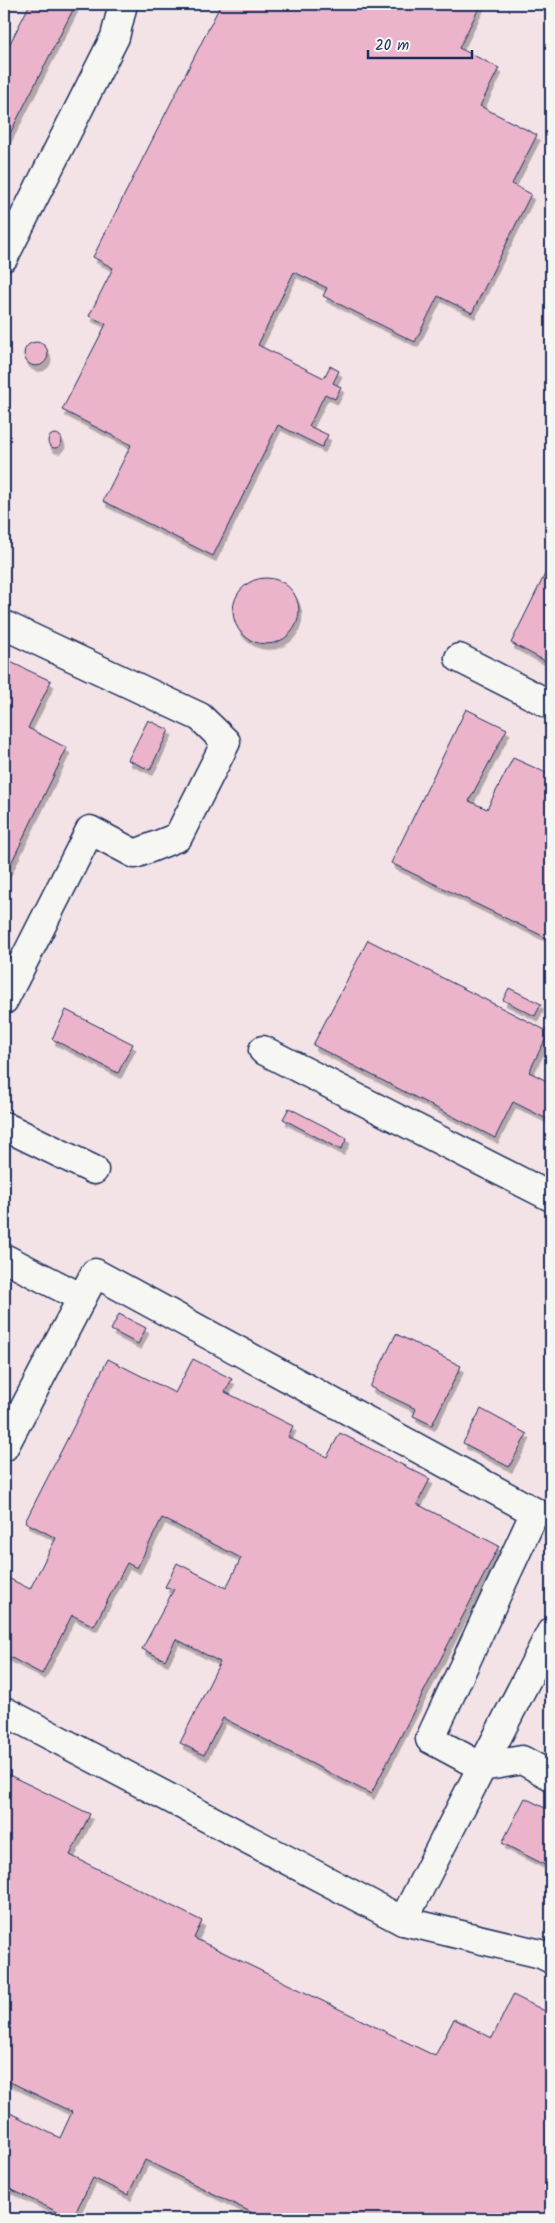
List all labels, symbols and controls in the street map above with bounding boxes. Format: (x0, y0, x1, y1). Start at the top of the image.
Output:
scale bar (368, 28, 471, 60)
text: 20 m (375, 34, 409, 58)

